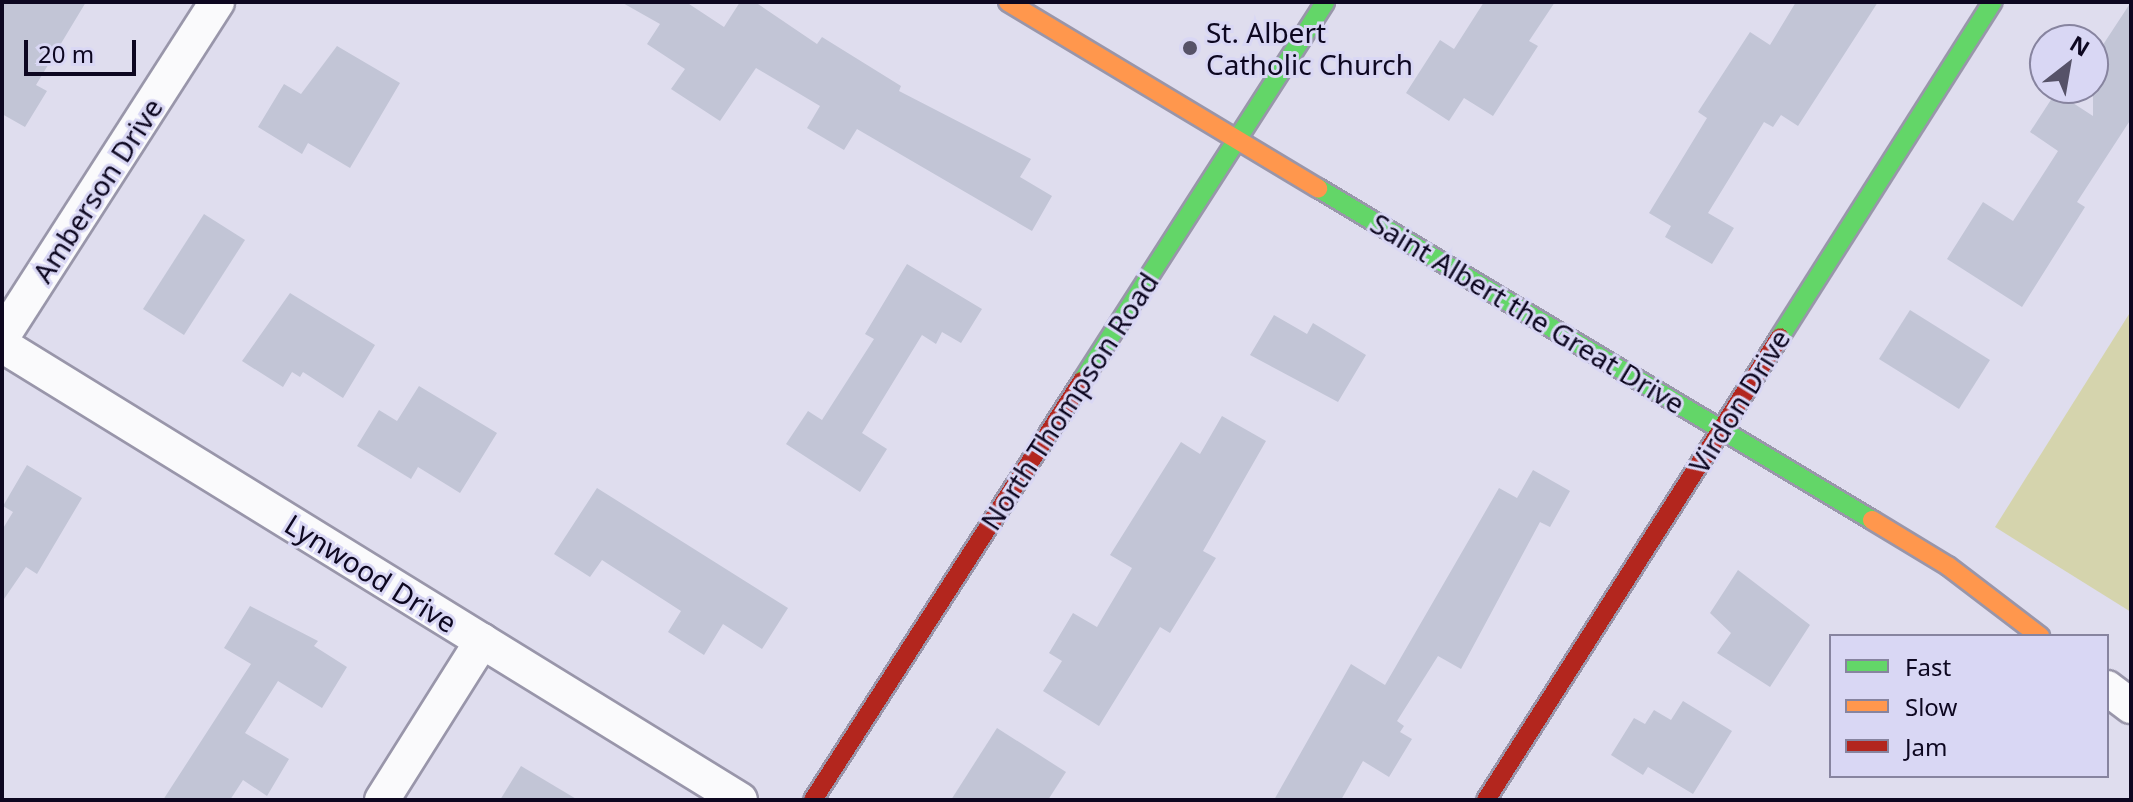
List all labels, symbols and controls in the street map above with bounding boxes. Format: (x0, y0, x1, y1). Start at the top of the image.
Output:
place label: St. Albert Catholic Church (1206, 15, 1413, 81)
scale bar (28, 24, 140, 74)
north arrow (2029, 24, 2109, 104)
text: N (2065, 28, 2096, 63)
text: 20 m (38, 37, 94, 70)
marker: St. Albert Catholic Church (1181, 39, 1199, 57)
street label: Amberson Drive (25, 92, 169, 288)
street label: Saint Albert the Great Drive (1365, 206, 1691, 420)
street label: North Thompson Road (973, 266, 1165, 536)
street label: Virdon Drive (1682, 323, 1796, 479)
street label: Lynwood Drive (279, 507, 463, 639)
legend (1829, 634, 2109, 778)
text: Fast (1905, 650, 1951, 683)
text: Slow (1905, 690, 1957, 723)
text: Jam (1905, 730, 1947, 763)

